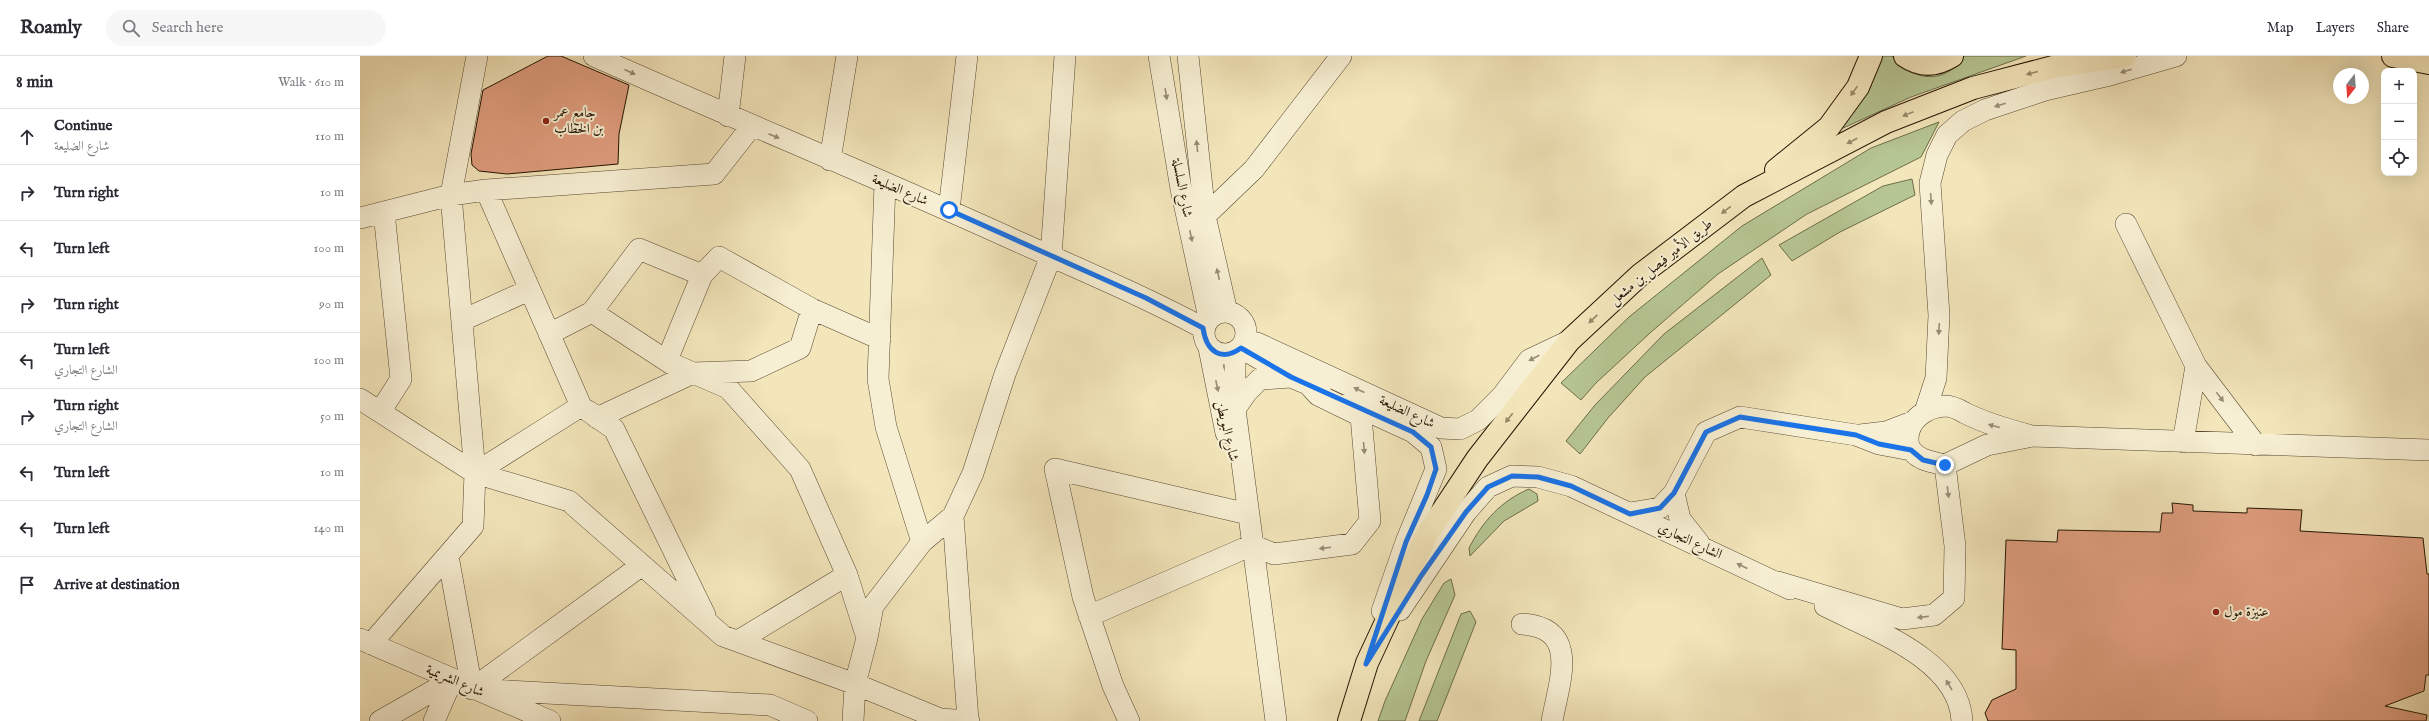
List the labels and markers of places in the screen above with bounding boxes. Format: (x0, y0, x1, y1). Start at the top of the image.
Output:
place label: جامع عمر بن الخطاب (552, 104, 604, 138)
marker: جامع عمر بن الخطاب (541, 116, 551, 126)
place label: عنيزة مول (2224, 603, 2269, 621)
marker: عنيزة مول (2211, 607, 2221, 617)

